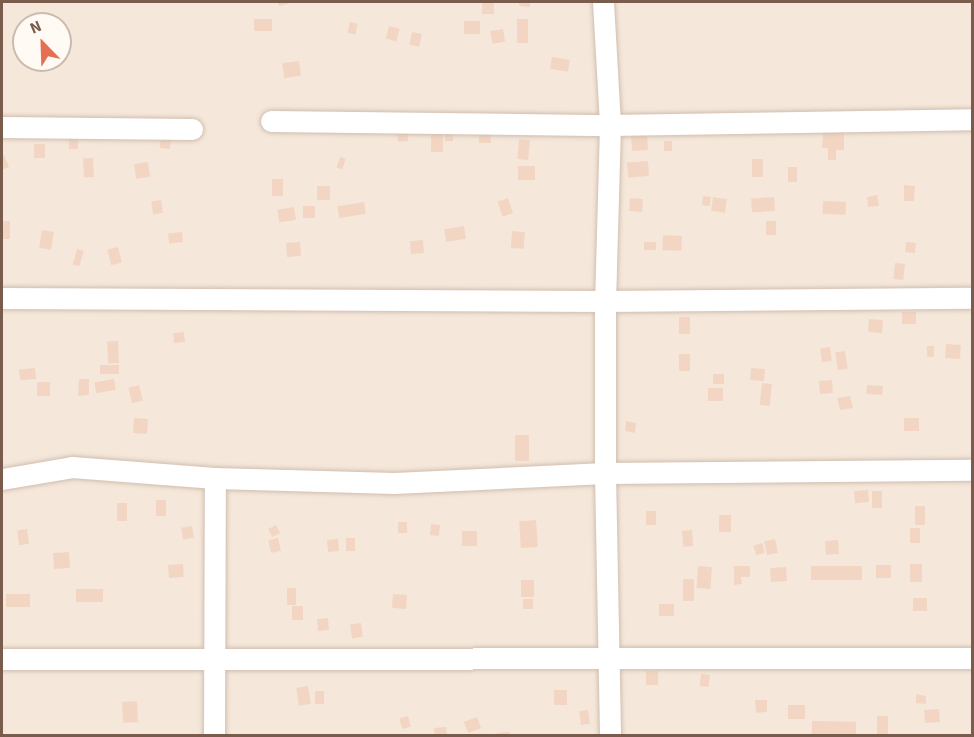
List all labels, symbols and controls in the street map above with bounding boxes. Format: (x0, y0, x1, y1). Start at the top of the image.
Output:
north arrow (12, 12, 72, 72)
text: N (27, 15, 45, 39)

